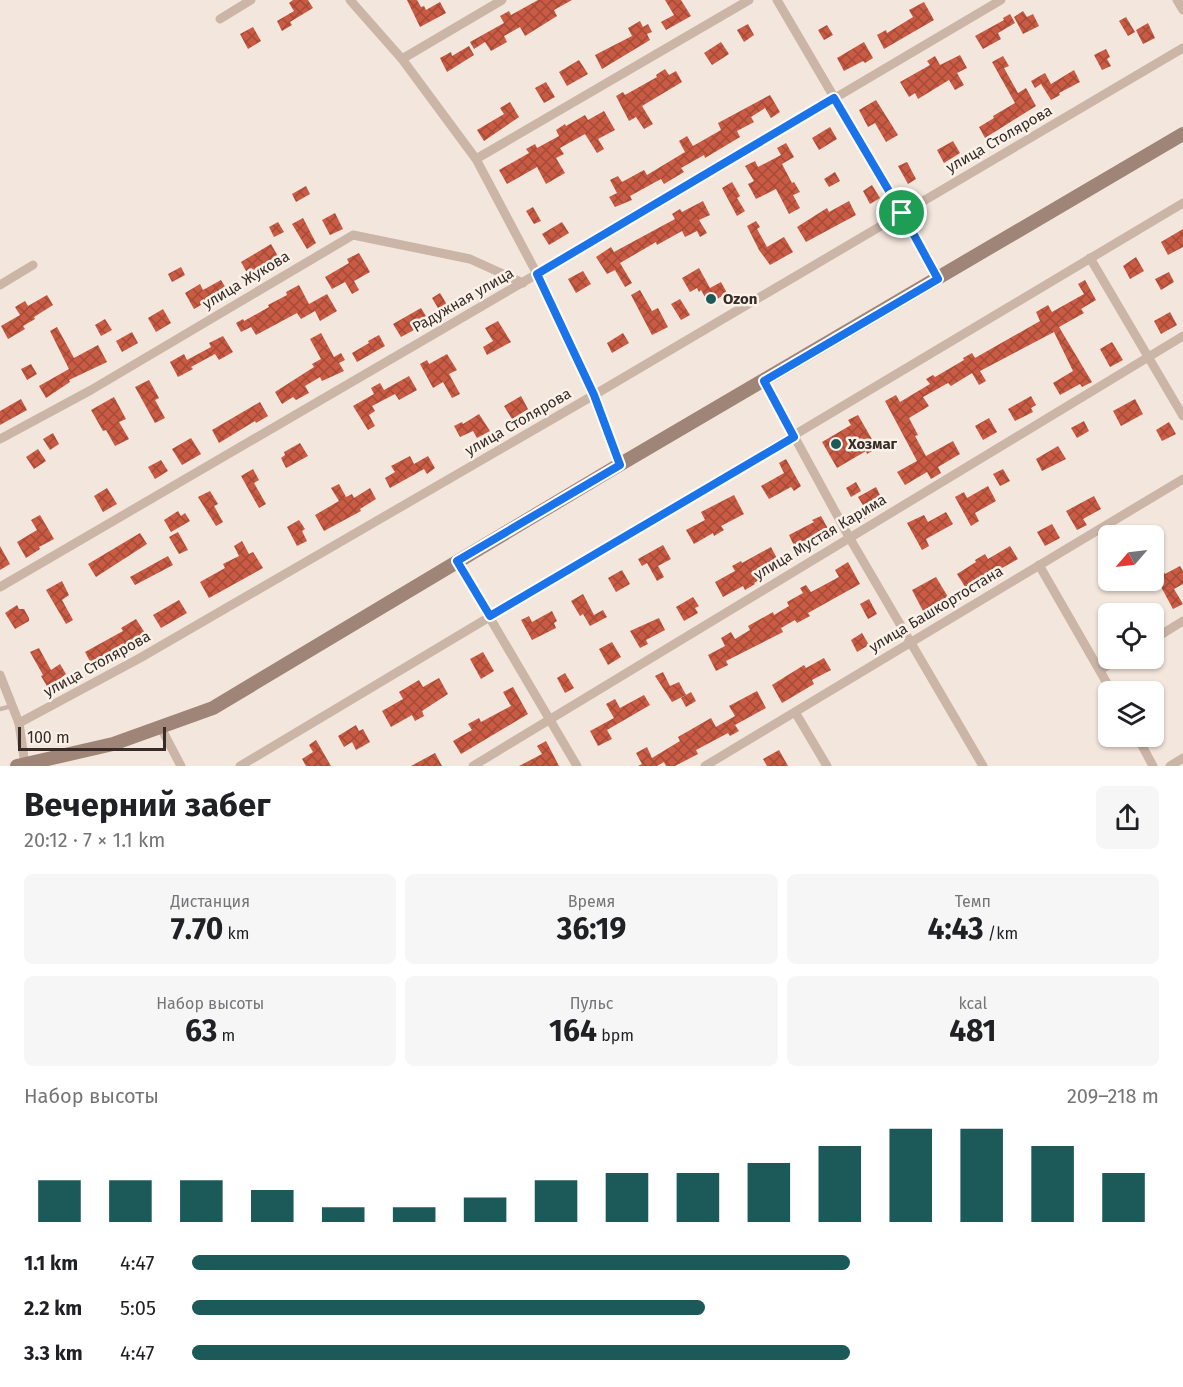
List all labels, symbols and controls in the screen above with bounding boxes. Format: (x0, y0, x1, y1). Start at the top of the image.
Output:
street label: улица Столярова (943, 101, 1055, 177)
pin (876, 187, 927, 238)
icon: arrive (885, 196, 918, 229)
street label: улица Жукова (199, 247, 293, 313)
street label: Радужная улица (409, 264, 517, 336)
place label: Ozon (723, 290, 757, 308)
marker: Ozon (704, 292, 718, 306)
street label: улица Столярова (462, 384, 574, 460)
place label: Хозмаг (847, 435, 898, 453)
marker: Хозмаг (829, 437, 843, 451)
street label: улица Мустая Карима (750, 490, 890, 584)
north arrow (1098, 525, 1164, 591)
map controls (1098, 525, 1164, 747)
street label: улица Башкортостана (866, 562, 1006, 656)
button: locate (1098, 603, 1164, 669)
street label: улица Столярова (40, 627, 154, 701)
button: layers (1098, 681, 1164, 747)
scale bar (18, 724, 166, 752)
text: 100 m (27, 728, 70, 747)
text: Вечерний забег (24, 785, 270, 825)
button: share (1096, 786, 1159, 849)
text: 20:12 · 7 × 1.1 km (24, 828, 165, 852)
text: Дистанция (170, 892, 250, 911)
text: Время (568, 892, 615, 911)
text: Темп (955, 892, 991, 911)
text: 7.70 (171, 911, 223, 947)
text: 36:19 (557, 911, 626, 947)
text: 4:43 (928, 911, 984, 947)
text: km (223, 924, 249, 943)
text: /km (984, 924, 1018, 943)
text: Набор высоты (156, 994, 264, 1013)
text: Пульс (570, 994, 613, 1013)
text: kcal (958, 994, 987, 1013)
text: 63 (185, 1013, 217, 1049)
text: 164 (549, 1013, 597, 1049)
text: 481 (949, 1013, 997, 1049)
text: m (217, 1026, 235, 1045)
text: bpm (597, 1026, 634, 1045)
text: Набор высоты (24, 1084, 159, 1108)
text: 209–218 m (1067, 1084, 1159, 1108)
text: 1.1 km (24, 1251, 78, 1275)
text: 4:47 (120, 1251, 154, 1275)
text: 2.2 km (24, 1296, 82, 1320)
text: 5:05 (120, 1296, 156, 1320)
text: 3.3 km (24, 1341, 83, 1365)
text: 4:47 (120, 1341, 154, 1365)

